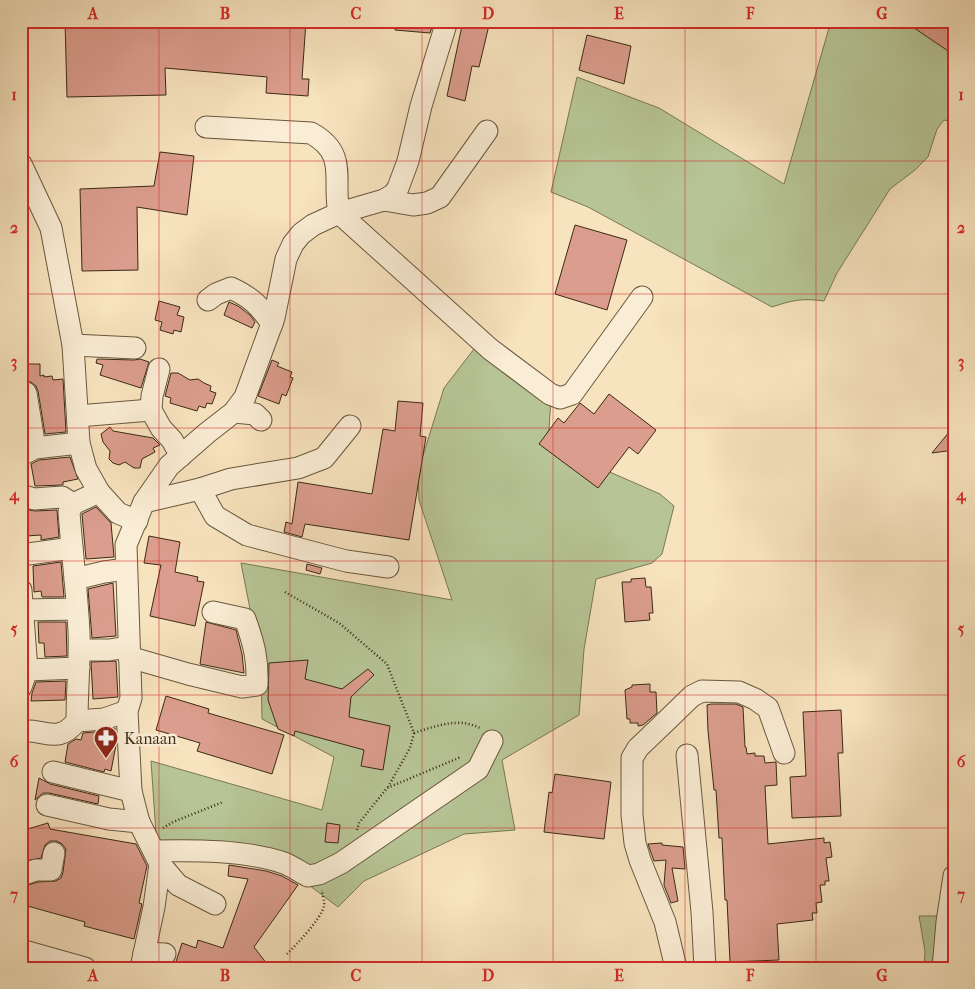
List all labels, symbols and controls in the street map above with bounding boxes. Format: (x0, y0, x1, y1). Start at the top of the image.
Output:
text: A (87, 4, 99, 23)
text: B (220, 4, 230, 23)
text: C (351, 4, 362, 23)
text: D (482, 4, 494, 23)
text: E (614, 4, 624, 23)
text: F (745, 4, 755, 23)
text: G (876, 4, 888, 23)
text: 1 (11, 85, 17, 104)
text: 1 (958, 85, 964, 104)
text: 2 (10, 218, 18, 237)
text: 2 (957, 218, 965, 237)
text: 3 (11, 352, 17, 372)
text: 3 (958, 352, 964, 372)
text: 4 (8, 485, 20, 505)
text: 4 (955, 485, 967, 505)
text: 5 (11, 619, 18, 638)
text: 5 (958, 619, 965, 638)
pharmacy icon: Kanaan (93, 725, 119, 759)
place label: Kanaan (124, 729, 177, 748)
text: 6 (10, 752, 19, 771)
text: 6 (957, 752, 966, 771)
text: 7 (9, 885, 18, 904)
text: 7 (956, 885, 965, 904)
text: A (87, 966, 99, 985)
text: B (220, 966, 230, 985)
text: C (351, 966, 362, 985)
text: D (482, 966, 494, 985)
text: E (614, 966, 624, 985)
text: F (745, 966, 755, 985)
text: G (876, 966, 888, 985)

